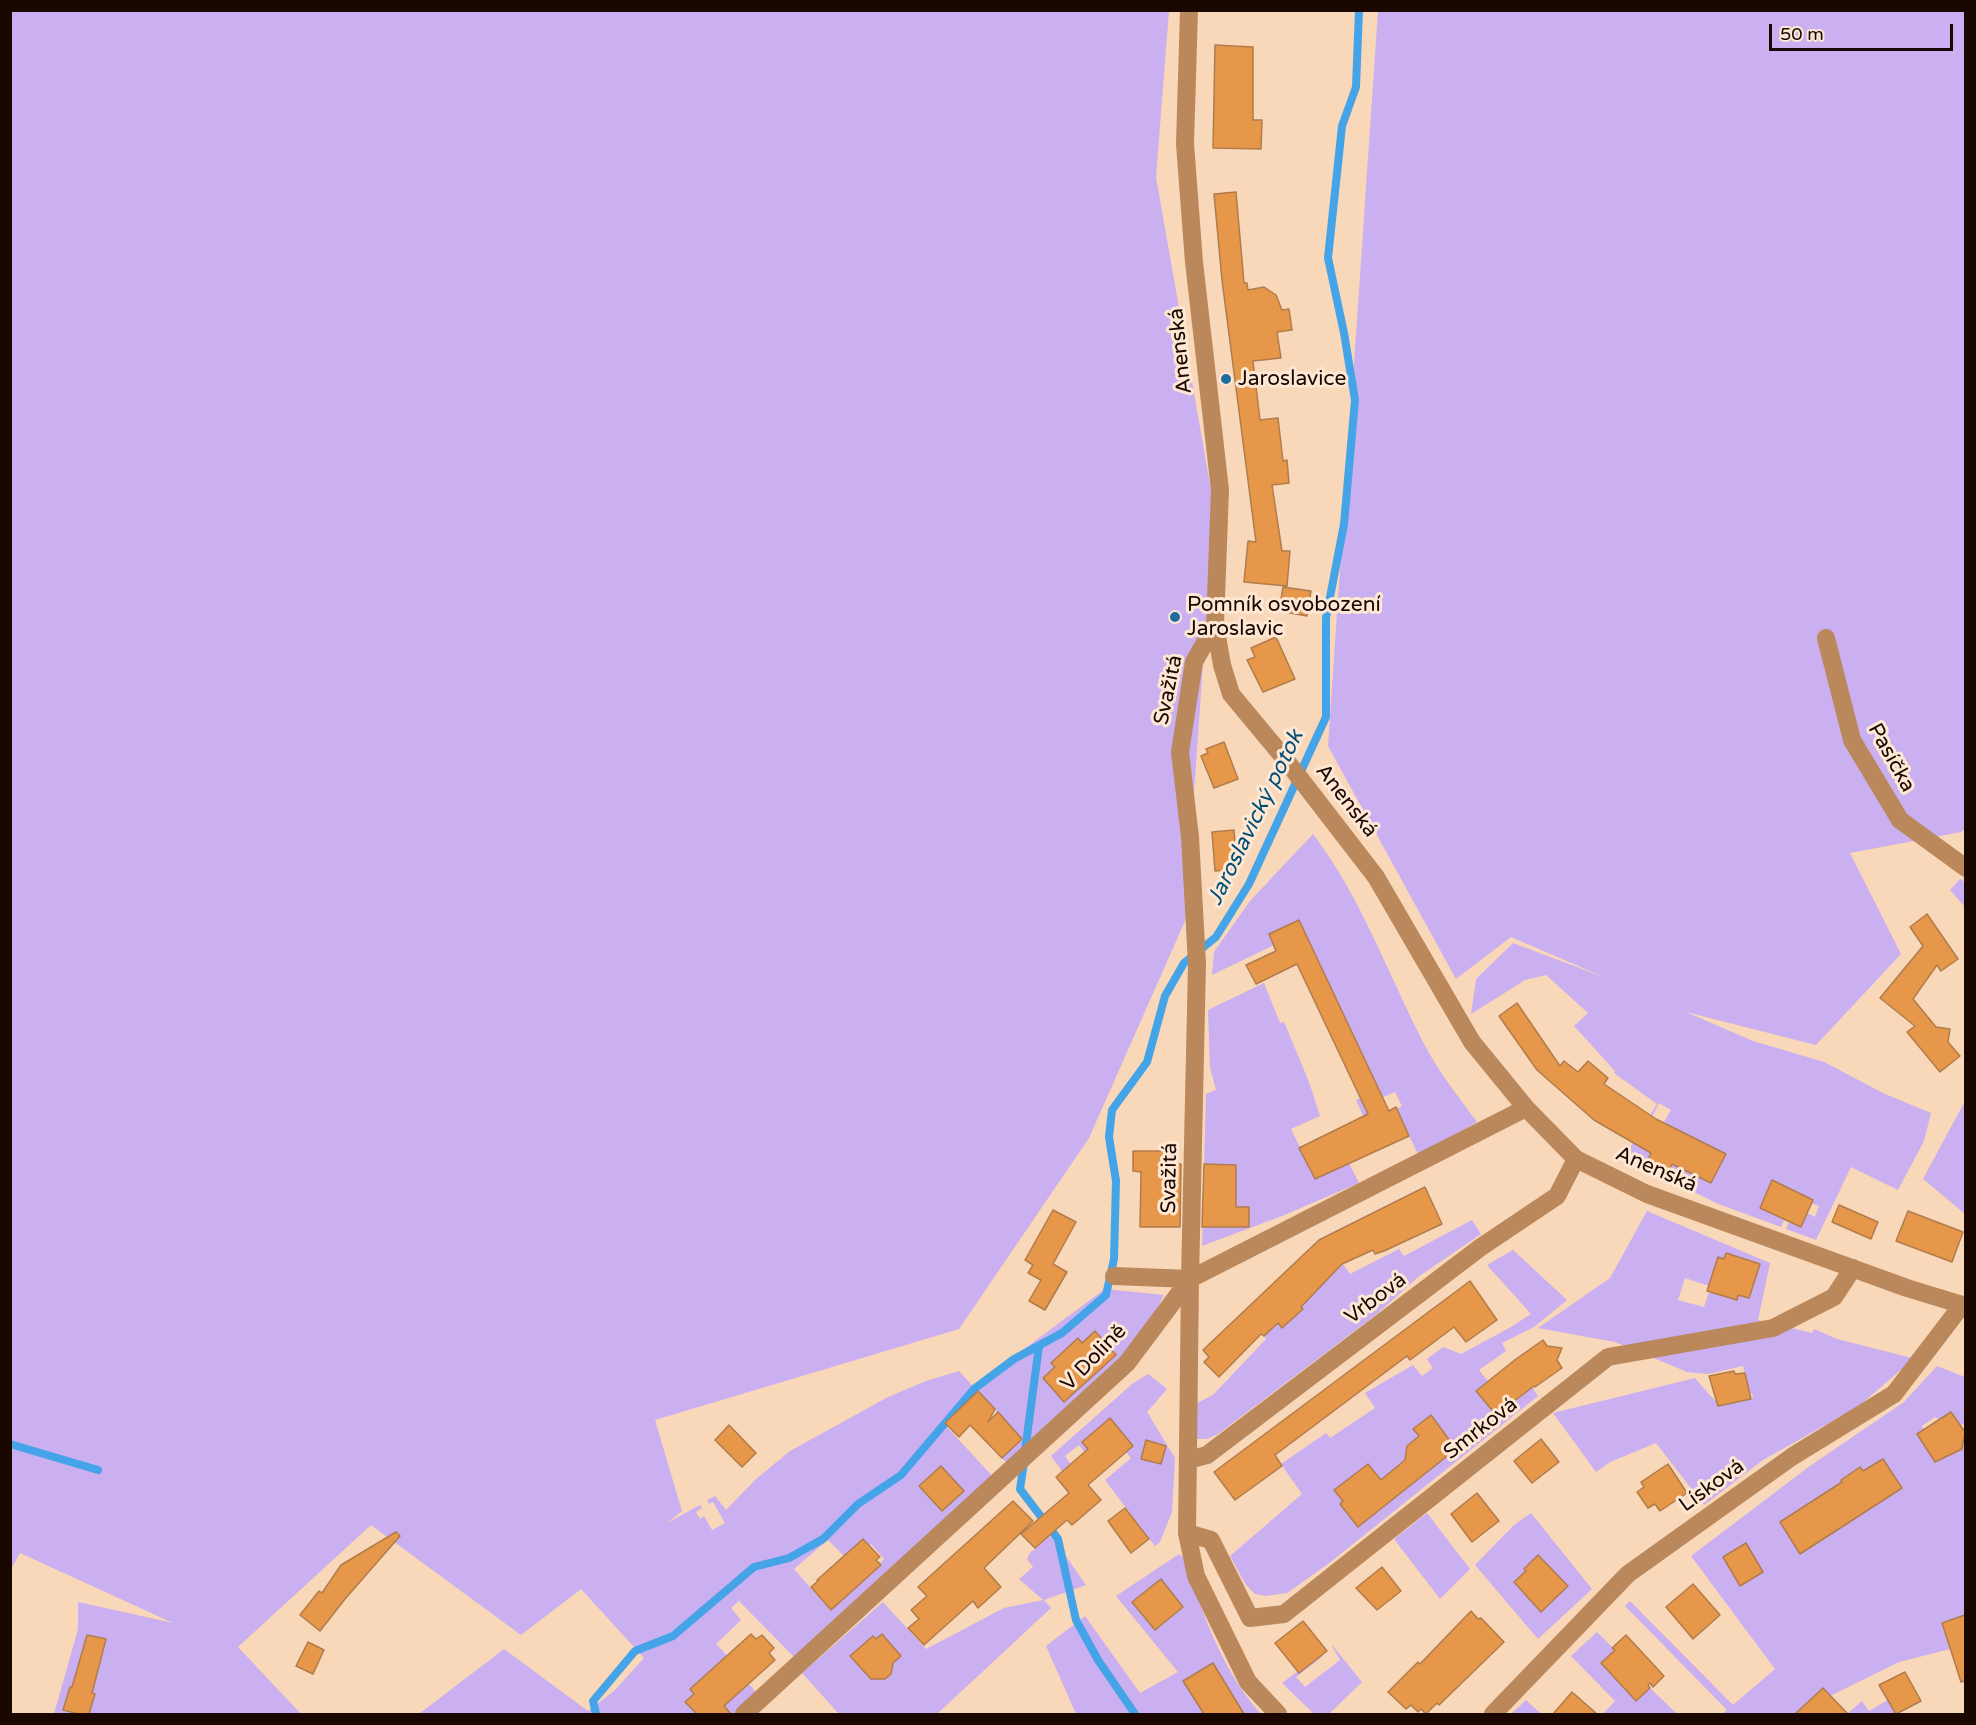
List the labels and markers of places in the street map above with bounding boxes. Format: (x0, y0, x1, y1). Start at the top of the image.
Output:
place label: Jaroslavice (1238, 366, 1346, 392)
marker: Jaroslavice (1219, 372, 1233, 386)
place label: Pomník osvobození Jaroslavic (1187, 592, 1381, 642)
marker: Pomník osvobození Jaroslavic (1168, 610, 1182, 624)

